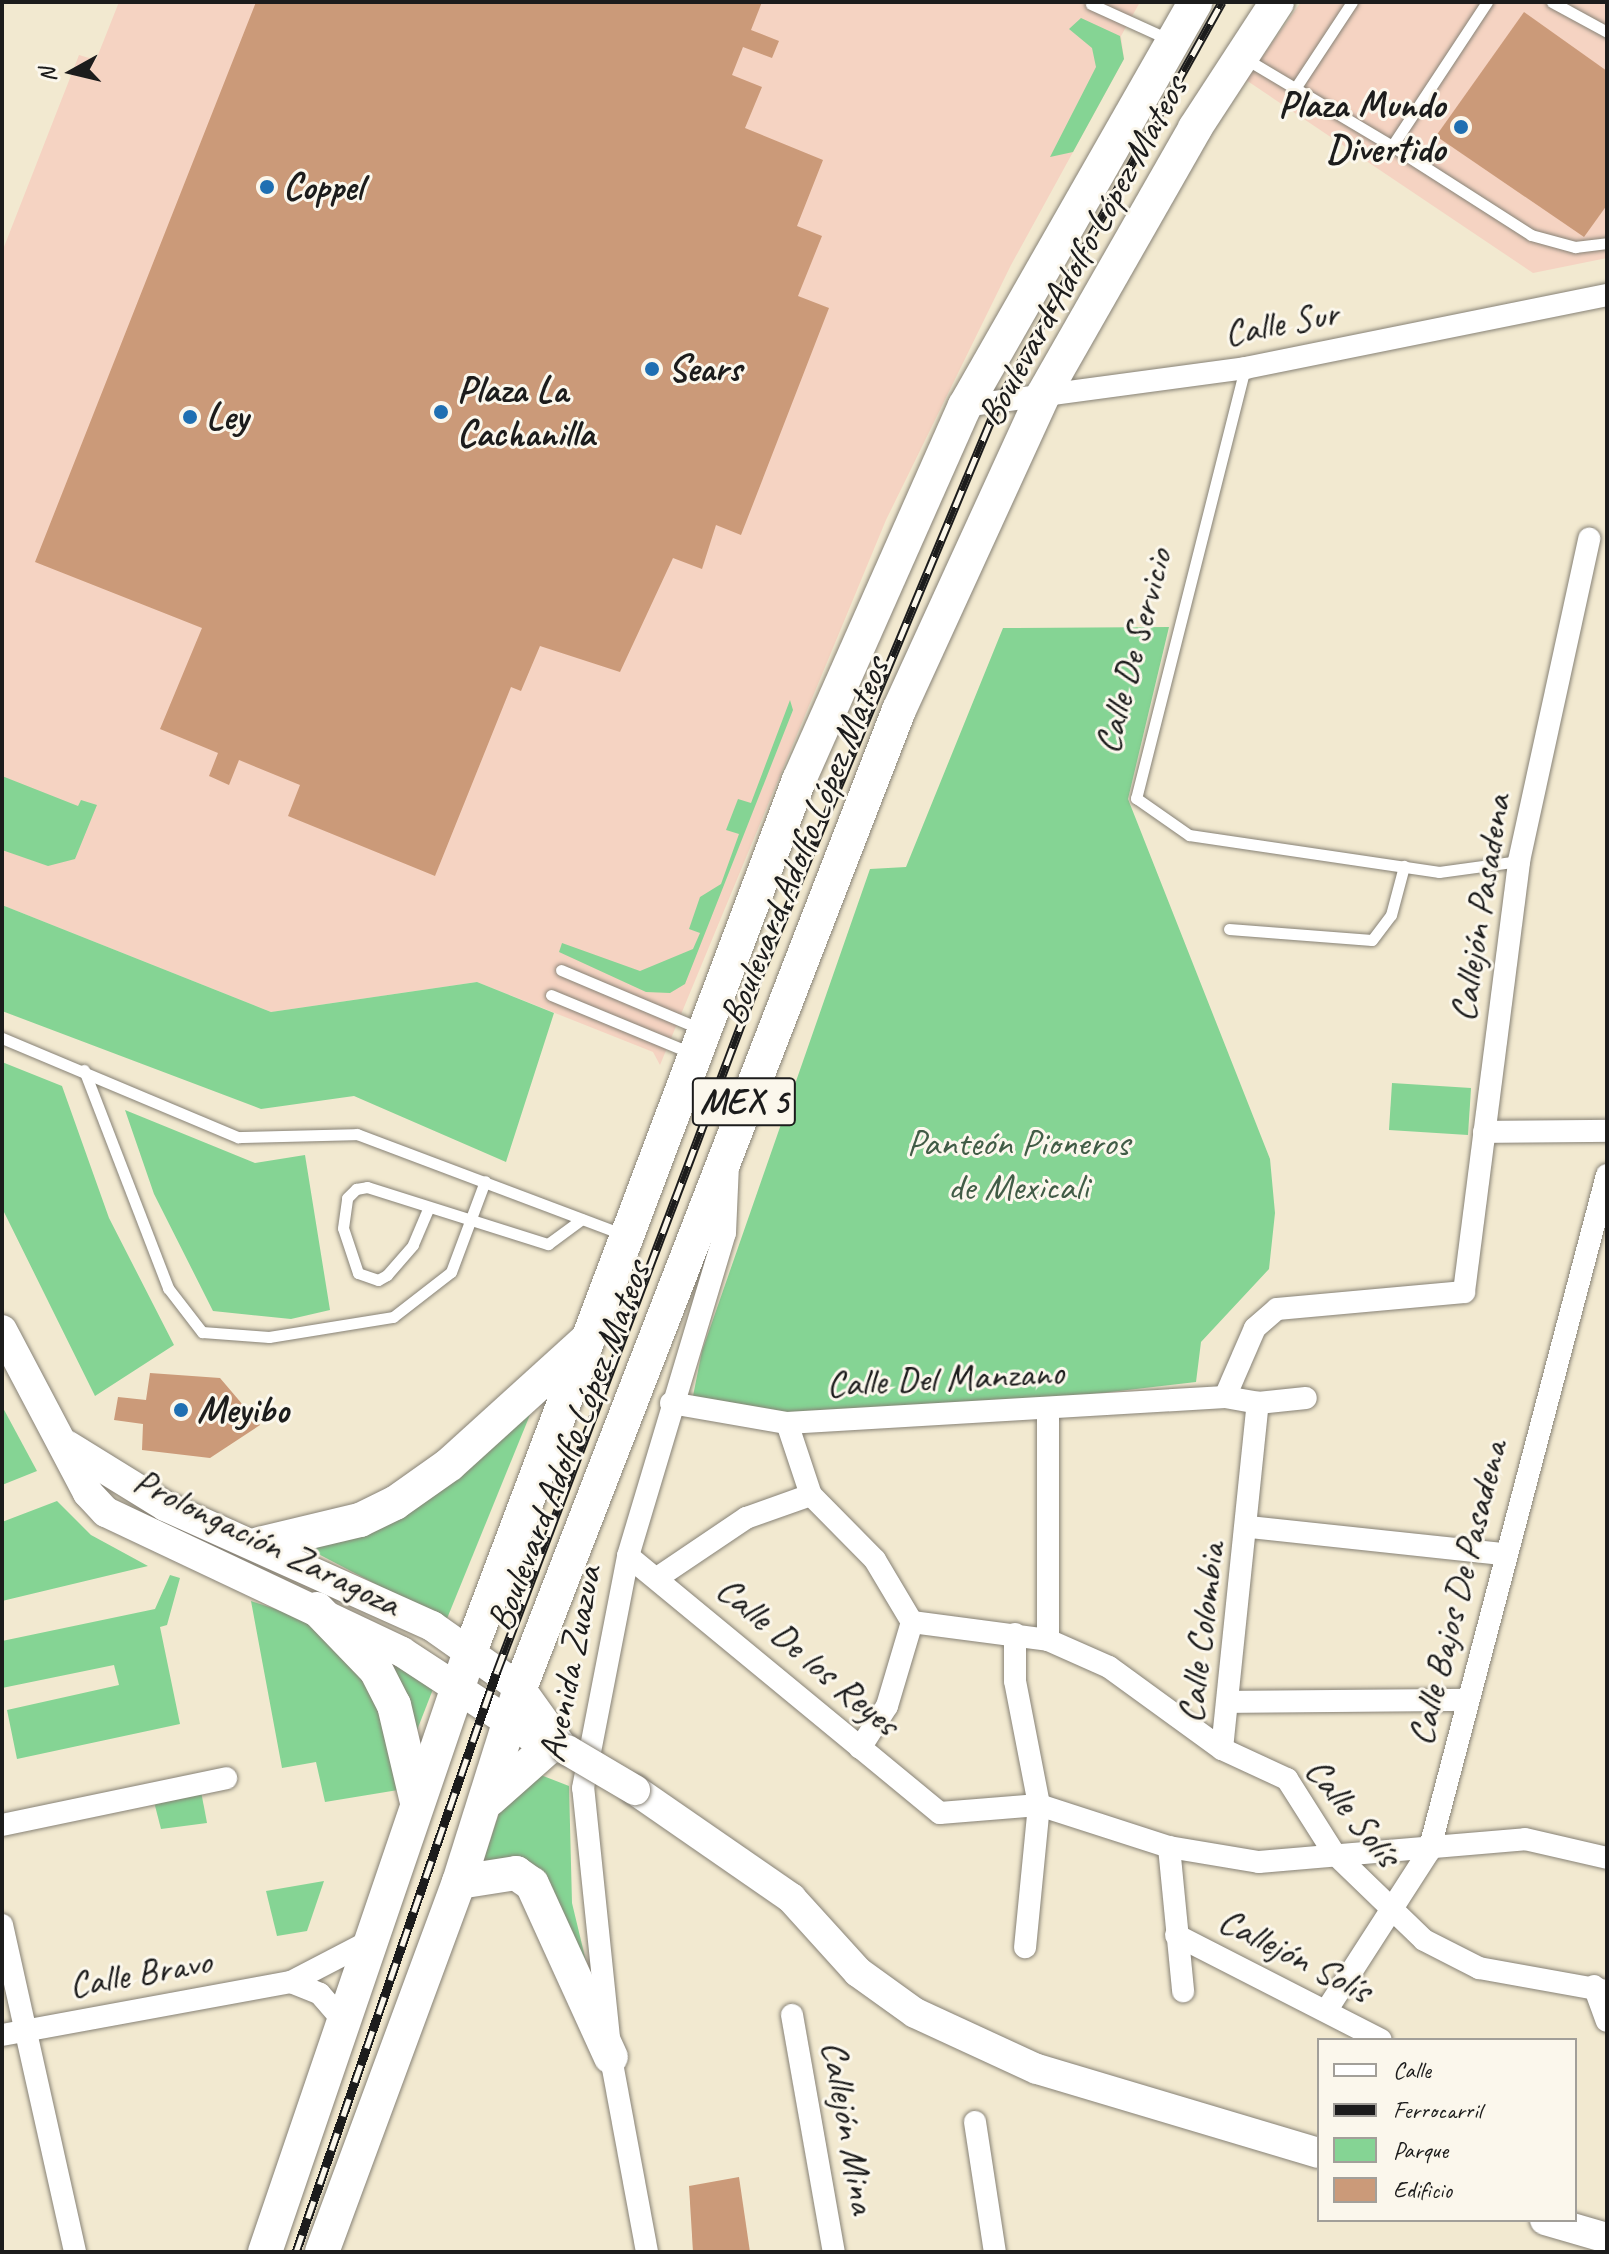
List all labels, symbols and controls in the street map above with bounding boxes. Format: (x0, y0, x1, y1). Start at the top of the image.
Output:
north arrow (32, 32, 112, 112)
text: N (33, 67, 63, 84)
street label: Boulevard Adolfo López Mateos (967, 68, 1197, 434)
place label: Plaza Mundo Divertido (1279, 82, 1445, 172)
marker: Plaza Mundo Divertido (1452, 118, 1470, 136)
place label: Coppel (283, 164, 363, 210)
marker: Coppel (258, 178, 276, 196)
street label: Calle Sur (1221, 290, 1341, 356)
place label: Sears (668, 346, 741, 392)
marker: Sears (643, 360, 661, 378)
place label: Plaza La Cachanilla (457, 367, 594, 456)
place label: Ley (206, 394, 248, 440)
marker: Plaza La Cachanilla (432, 403, 450, 421)
marker: Ley (181, 408, 199, 426)
street label: Calle De Servicio (1084, 543, 1182, 759)
street label: Boulevard Adolfo López Mateos (709, 650, 899, 1032)
street label: Callejón Pasadena (1440, 791, 1520, 1025)
road number: MEX 5 (690, 1070, 798, 1134)
park label: Panteón Pioneros de Mexicali (907, 1120, 1129, 1210)
street label: Boulevard Adolfo López Mateos (476, 1254, 660, 1638)
street label: Calle Del Manzano (825, 1349, 1065, 1407)
place label: Meyibo (197, 1387, 288, 1433)
marker: Meyibo (172, 1401, 190, 1419)
street label: Calle Bajos De Pasadena (1397, 1435, 1517, 1751)
street label: Prolongación Zaragoza (126, 1458, 408, 1626)
street label: Calle Colombia (1167, 1539, 1235, 1727)
street label: Avenida Zuazua (529, 1562, 611, 1766)
street label: Calle De los Reyes (707, 1566, 909, 1746)
street label: Calle Solís (1295, 1748, 1411, 1876)
street label: Callejón Solís (1211, 1897, 1379, 2013)
street label: Calle Bravo (65, 1938, 215, 2008)
street label: Callejón Mina (811, 2037, 887, 2217)
legend (1317, 2038, 1577, 2222)
text: Calle (1393, 2055, 1431, 2085)
text: Ferrocarril (1393, 2095, 1482, 2125)
text: Parque (1393, 2135, 1448, 2165)
text: Edificio (1393, 2175, 1452, 2205)

